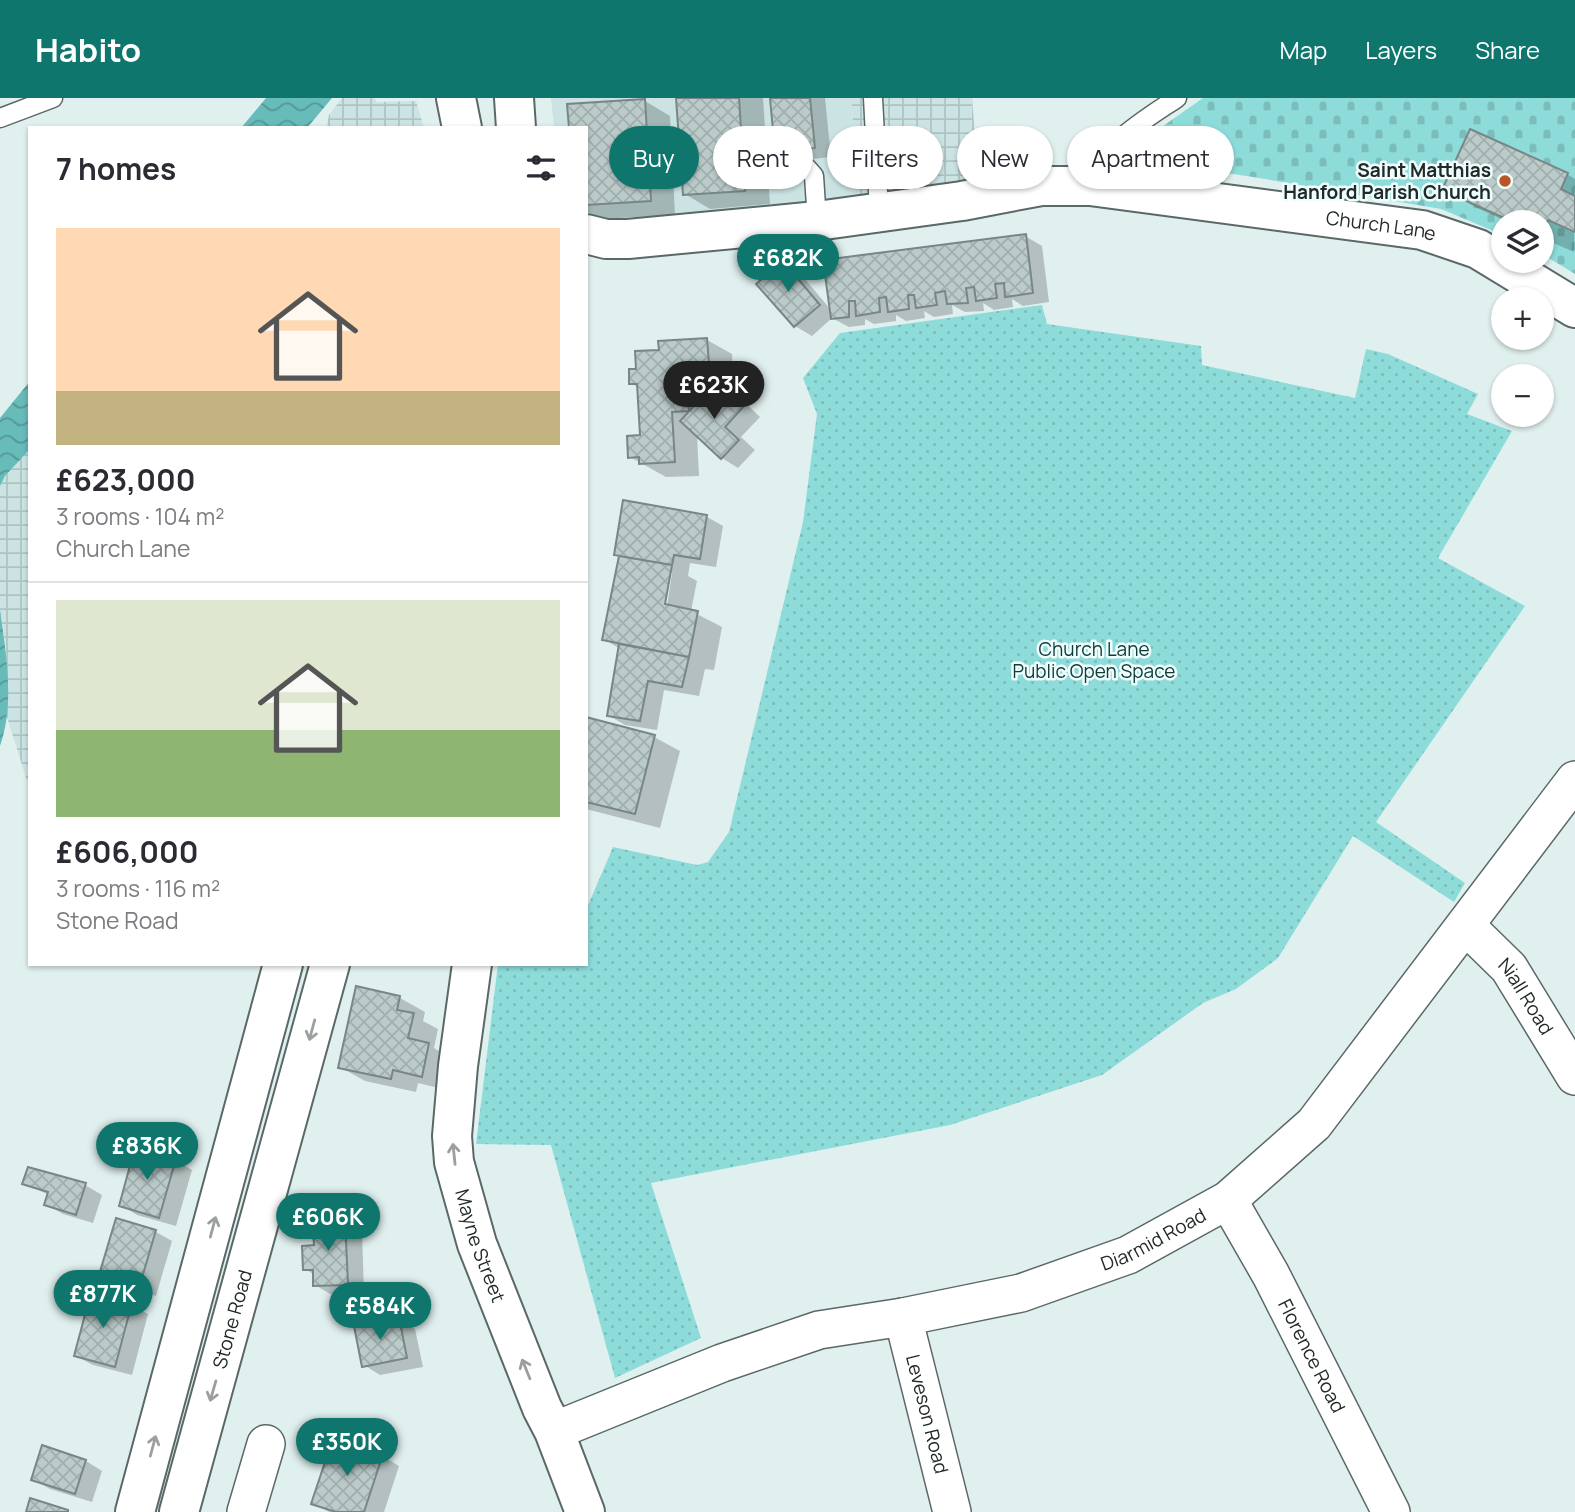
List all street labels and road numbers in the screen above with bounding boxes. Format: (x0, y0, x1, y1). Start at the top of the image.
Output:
street label: Church Lane (1324, 204, 1440, 247)
street label: Niall Road (1493, 952, 1560, 1039)
street label: Mayne Street (449, 1186, 512, 1306)
street label: Diarmid Road (1097, 1202, 1210, 1277)
street label: Stone Road (206, 1267, 258, 1372)
street label: Florence Road (1272, 1294, 1352, 1417)
street label: Leveson Road (900, 1352, 955, 1476)

